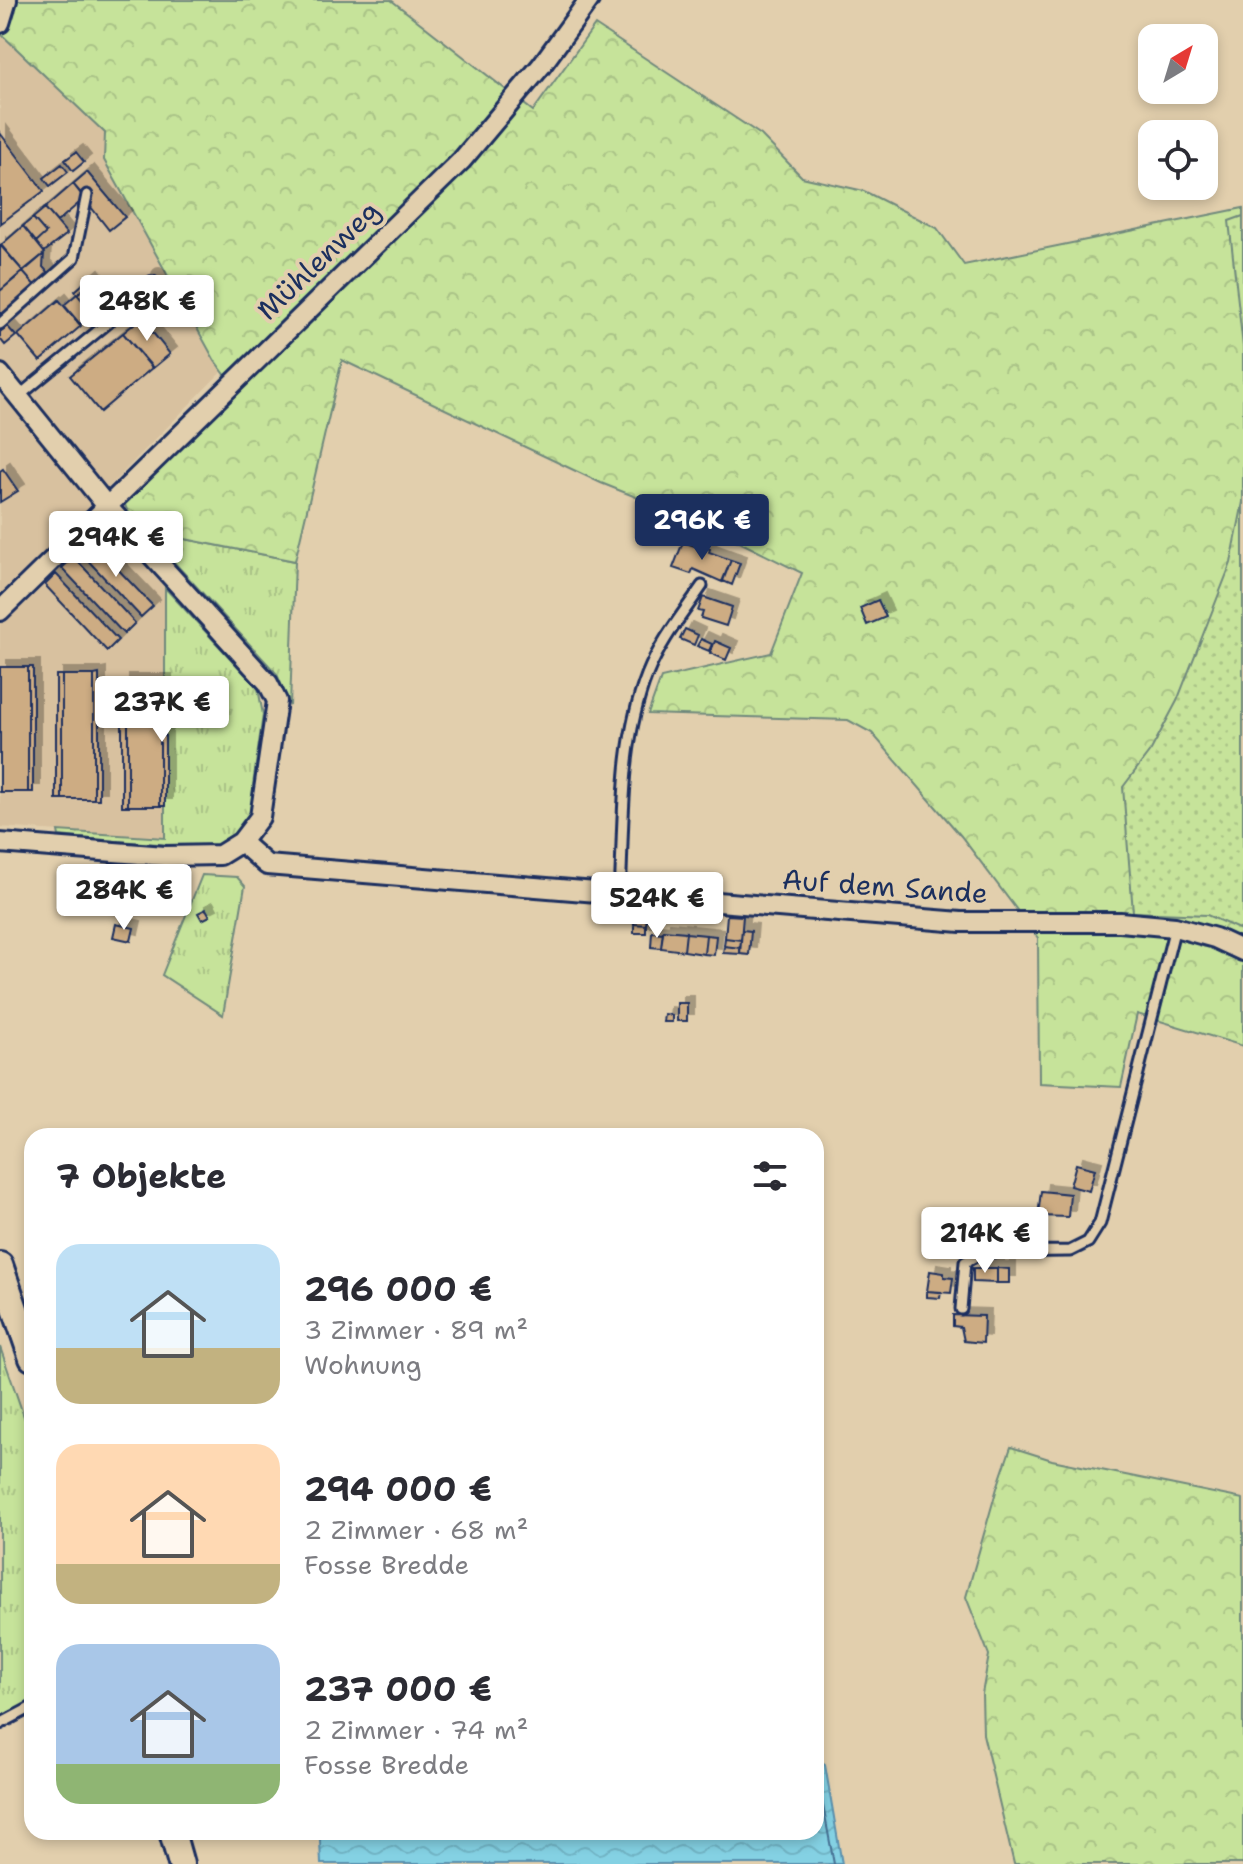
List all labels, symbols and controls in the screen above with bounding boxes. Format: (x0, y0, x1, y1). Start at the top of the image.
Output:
north arrow (1138, 24, 1218, 104)
map controls (1138, 24, 1218, 200)
button: locate (1138, 120, 1218, 200)
street label: Mühlenweg (248, 192, 388, 328)
pin: 248K € (82, 275, 212, 343)
text: 248K € (98, 283, 196, 318)
pin: 296K € (637, 494, 767, 562)
text: 296K € (653, 502, 751, 537)
pin: 294K € (51, 511, 181, 579)
text: 294K € (67, 519, 165, 554)
pin: 237K € (97, 676, 227, 744)
text: 237K € (113, 684, 211, 719)
street label: Auf dem Sande (781, 860, 989, 912)
pin: 284K € (59, 864, 189, 932)
text: 284K € (74, 872, 174, 907)
pin: 524K € (592, 872, 722, 940)
text: 524K € (609, 880, 705, 915)
text: 7 Objekte (56, 1153, 227, 1199)
icon: filters (748, 1154, 792, 1198)
pin: 214K € (920, 1207, 1050, 1275)
text: 214K € (939, 1215, 1031, 1250)
text: 296 000 € (304, 1266, 492, 1312)
icon: home (120, 1276, 216, 1372)
text: 3 Zimmer · 89 m² (304, 1312, 528, 1347)
text: Wohnung (304, 1347, 422, 1382)
text: 294 000 € (304, 1466, 492, 1512)
icon: home (120, 1476, 216, 1572)
text: 2 Zimmer · 68 m² (304, 1512, 528, 1547)
text: Fosse Bredde (304, 1547, 469, 1582)
text: 237 000 € (304, 1666, 492, 1712)
icon: home (120, 1676, 216, 1772)
text: 2 Zimmer · 74 m² (304, 1712, 528, 1747)
text: Fosse Bredde (304, 1747, 469, 1782)

